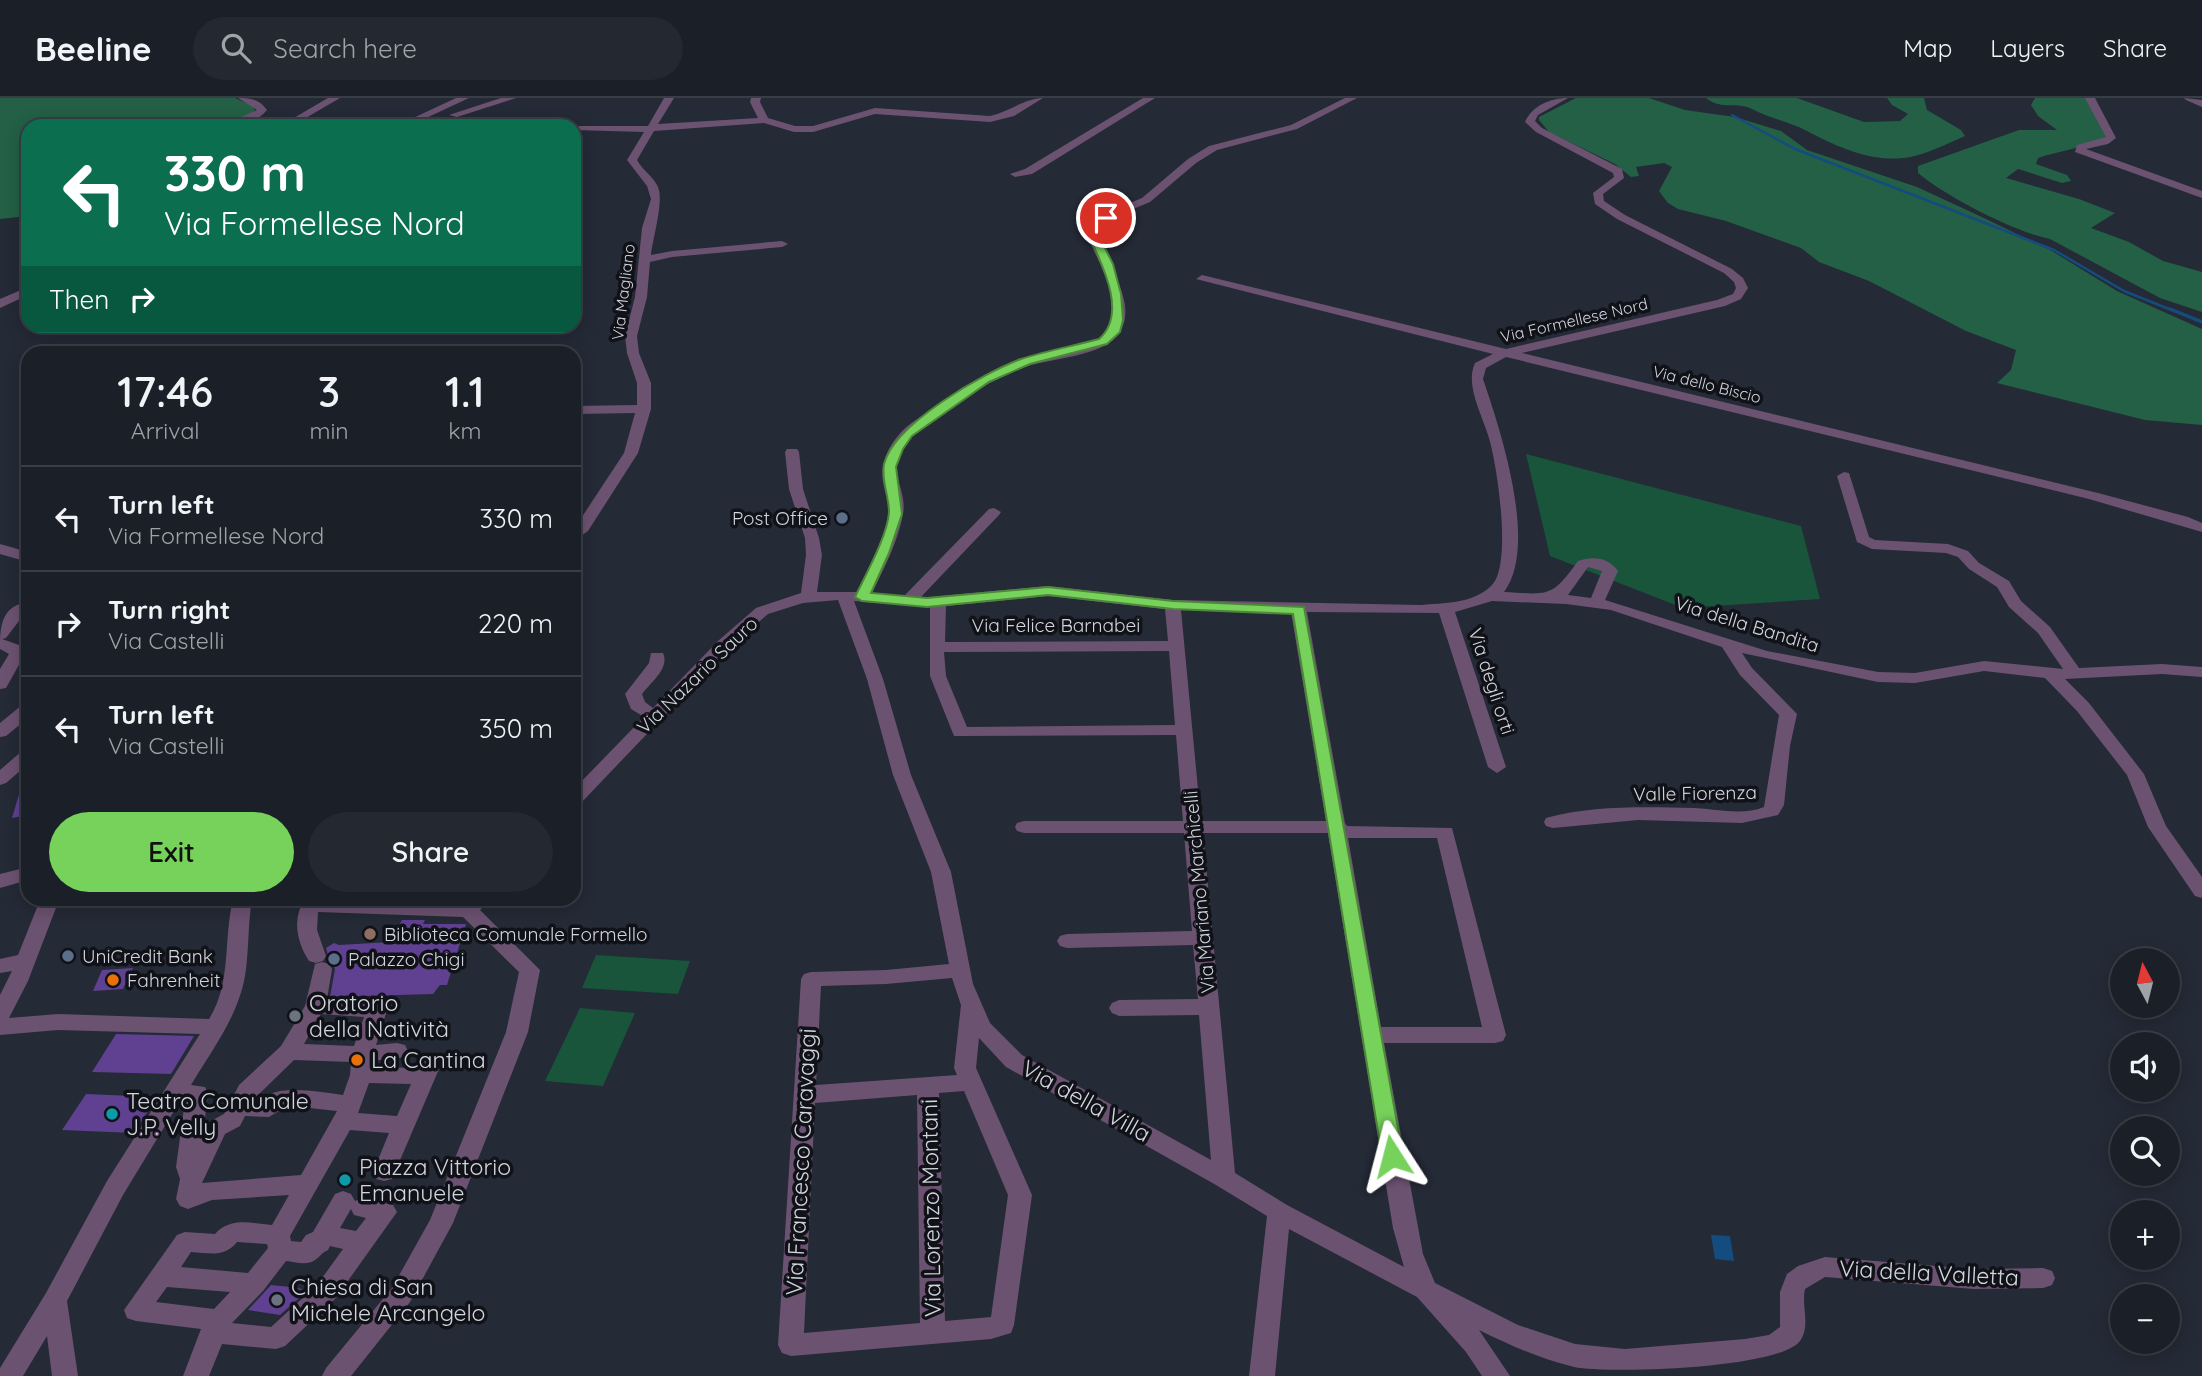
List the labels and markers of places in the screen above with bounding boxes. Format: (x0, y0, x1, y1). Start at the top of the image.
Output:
pin (1076, 188, 1136, 248)
place label: Post Office (732, 506, 828, 530)
marker: Post Office (834, 510, 850, 526)
place label: Biblioteca Comunale Formello (384, 922, 647, 946)
marker: Biblioteca Comunale Formello (362, 926, 378, 942)
place label: UniCredit Bank (82, 944, 213, 968)
place label: Palazzo Chigi (348, 947, 465, 971)
marker: UniCredit Bank (60, 948, 76, 964)
marker: Palazzo Chigi (326, 951, 342, 967)
place label: Fahrenheit (127, 968, 220, 992)
marker: Fahrenheit (105, 972, 121, 988)
place label: Oratorio della Natività (309, 988, 449, 1043)
marker: Oratorio della Natività (287, 1008, 303, 1024)
place label: La Cantina (371, 1045, 486, 1074)
marker: La Cantina (349, 1052, 365, 1068)
place label: Teatro Comunale J.P. Velly (126, 1086, 309, 1141)
marker: Teatro Comunale J.P. Velly (104, 1106, 120, 1122)
place label: Piazza Vittorio Emanuele (359, 1152, 511, 1207)
marker: Piazza Vittorio Emanuele (337, 1172, 353, 1188)
place label: Chiesa di San Michele Arcangelo (291, 1272, 485, 1327)
marker: Chiesa di San Michele Arcangelo (269, 1292, 285, 1308)

